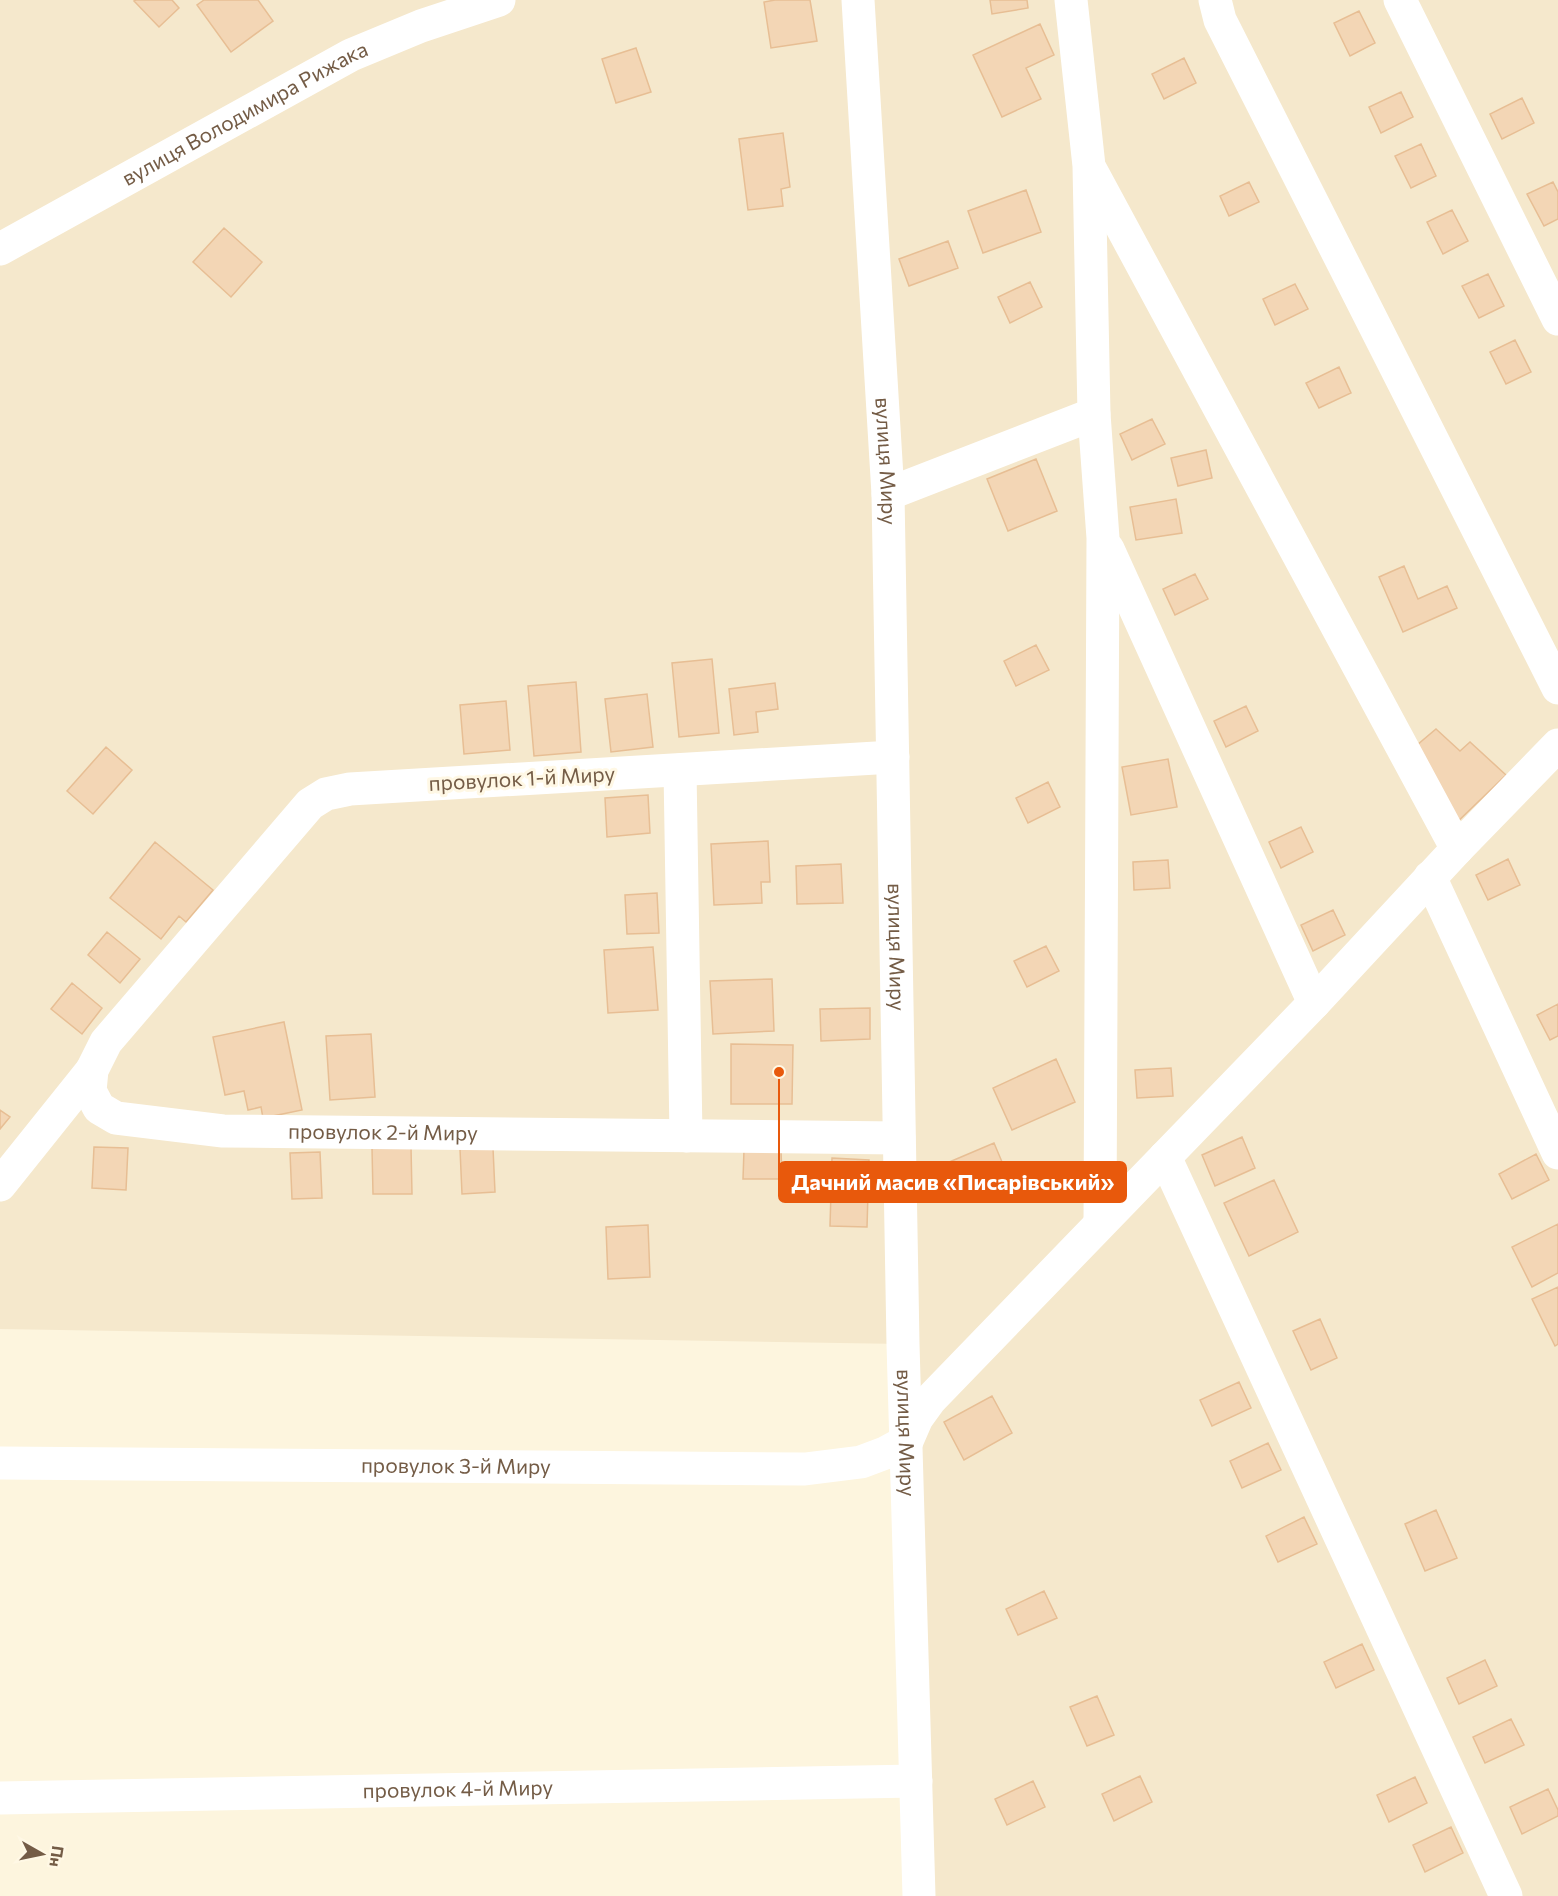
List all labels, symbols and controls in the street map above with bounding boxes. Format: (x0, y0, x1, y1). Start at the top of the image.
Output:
street label: вулиця Володимира Рижака (117, 35, 371, 190)
street label: вулиця Миру (871, 397, 903, 525)
street label: провулок 1-й Миру (428, 760, 616, 795)
street label: вулиця Миру (884, 883, 911, 1011)
street label: провулок 2-й Миру (288, 1118, 478, 1145)
callout: Дачний масив «Писарівський» (779, 1162, 1126, 1202)
text: Дачний масив «Писарівський» (791, 1168, 1115, 1195)
street label: вулиця Миру (893, 1369, 921, 1497)
street label: провулок 3-й Миру (361, 1452, 551, 1478)
street label: провулок 4-й Миру (362, 1774, 554, 1802)
north arrow (12, 1824, 72, 1884)
text: Пн (46, 1844, 68, 1868)

